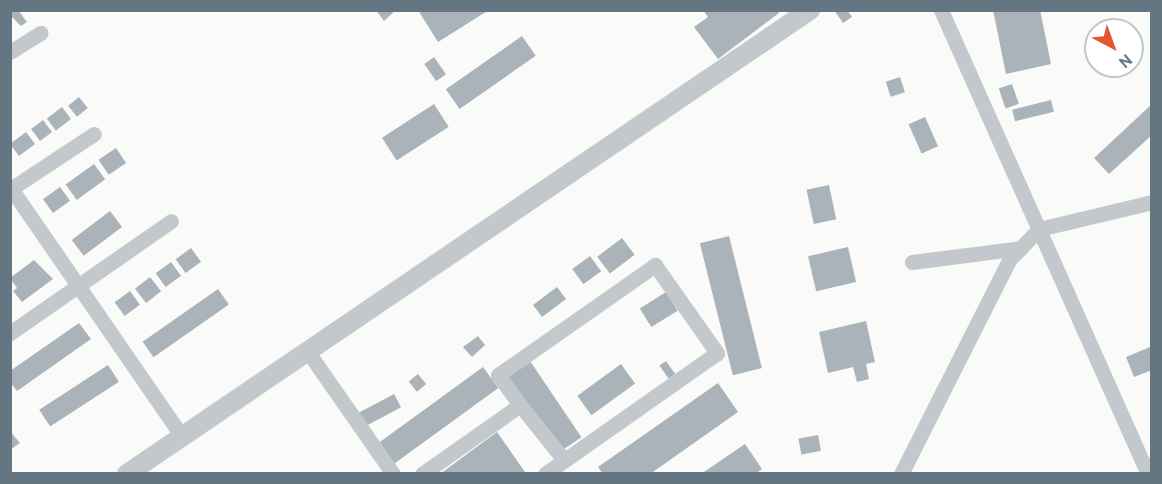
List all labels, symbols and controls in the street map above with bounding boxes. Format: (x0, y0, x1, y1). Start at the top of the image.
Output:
north arrow (1084, 18, 1144, 78)
text: N (1114, 49, 1135, 71)

